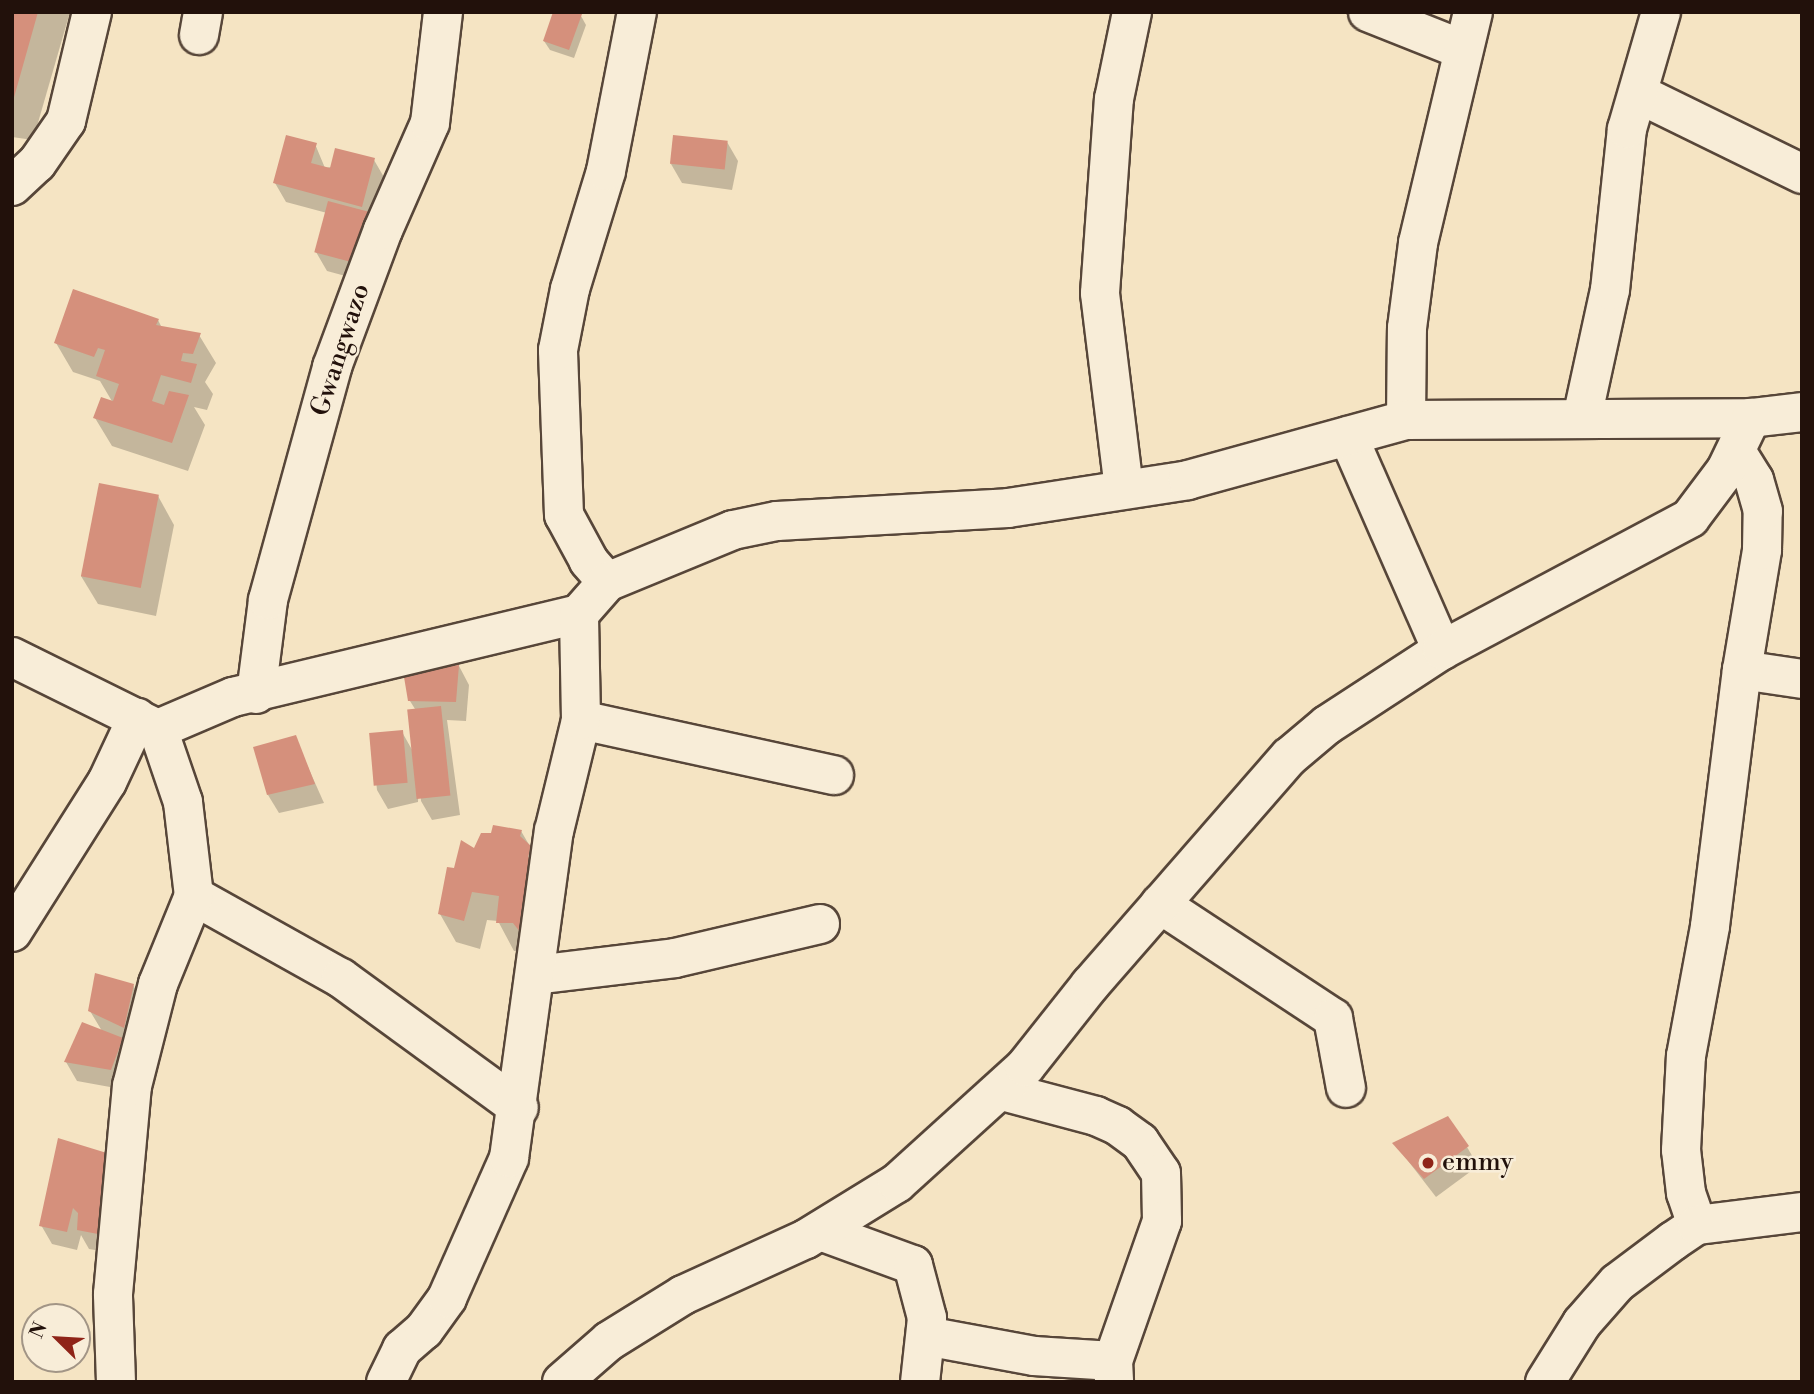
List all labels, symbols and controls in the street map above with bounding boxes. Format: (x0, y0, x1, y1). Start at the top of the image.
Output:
street label: Gwangwazo (305, 280, 377, 420)
place label: emmy (1442, 1147, 1513, 1179)
marker: emmy (1420, 1155, 1436, 1171)
north arrow (21, 1303, 91, 1373)
text: N (25, 1319, 53, 1342)

